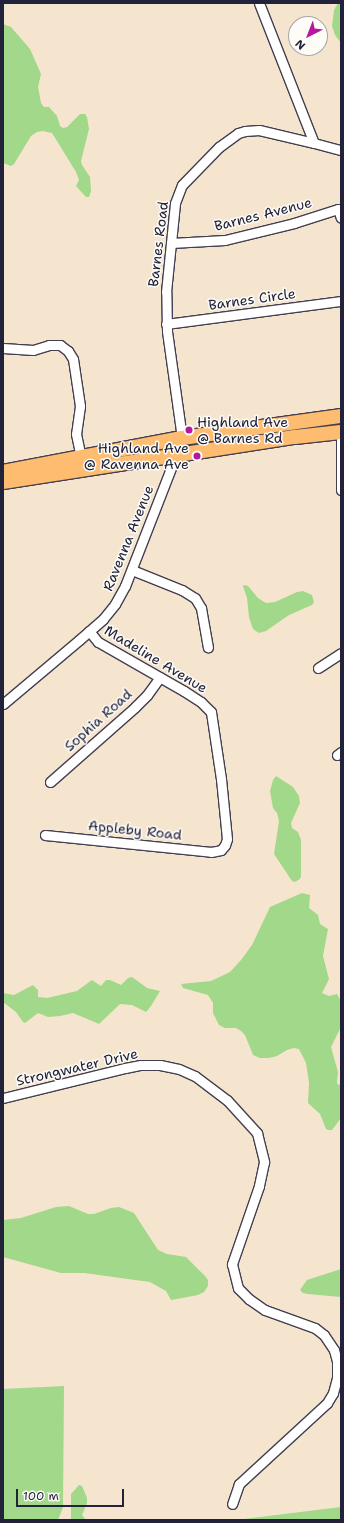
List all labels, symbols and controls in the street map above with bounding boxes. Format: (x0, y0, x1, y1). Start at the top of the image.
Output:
north arrow (288, 16, 328, 56)
text: N (292, 36, 309, 53)
street label: Barnes Avenue (212, 194, 314, 234)
street label: Barnes Road (144, 200, 172, 288)
street label: Barnes Circle (207, 285, 297, 313)
place label: Highland Ave @ Barnes Rd (197, 414, 288, 446)
marker: Highland Ave @ Barnes Rd (184, 425, 194, 435)
place label: Highland Ave @ Ravenna Ave (84, 440, 189, 472)
marker: Highland Ave @ Ravenna Ave (192, 451, 202, 461)
street label: Ravenna Avenue (99, 483, 157, 593)
street label: Madeline Avenue (102, 622, 210, 696)
street label: Sophia Road (61, 685, 135, 755)
street label: Appleby Road (87, 817, 183, 843)
street label: Strongwater Drive (15, 1045, 139, 1089)
scale bar (18, 1481, 126, 1507)
text: 100 m (23, 1488, 59, 1504)

